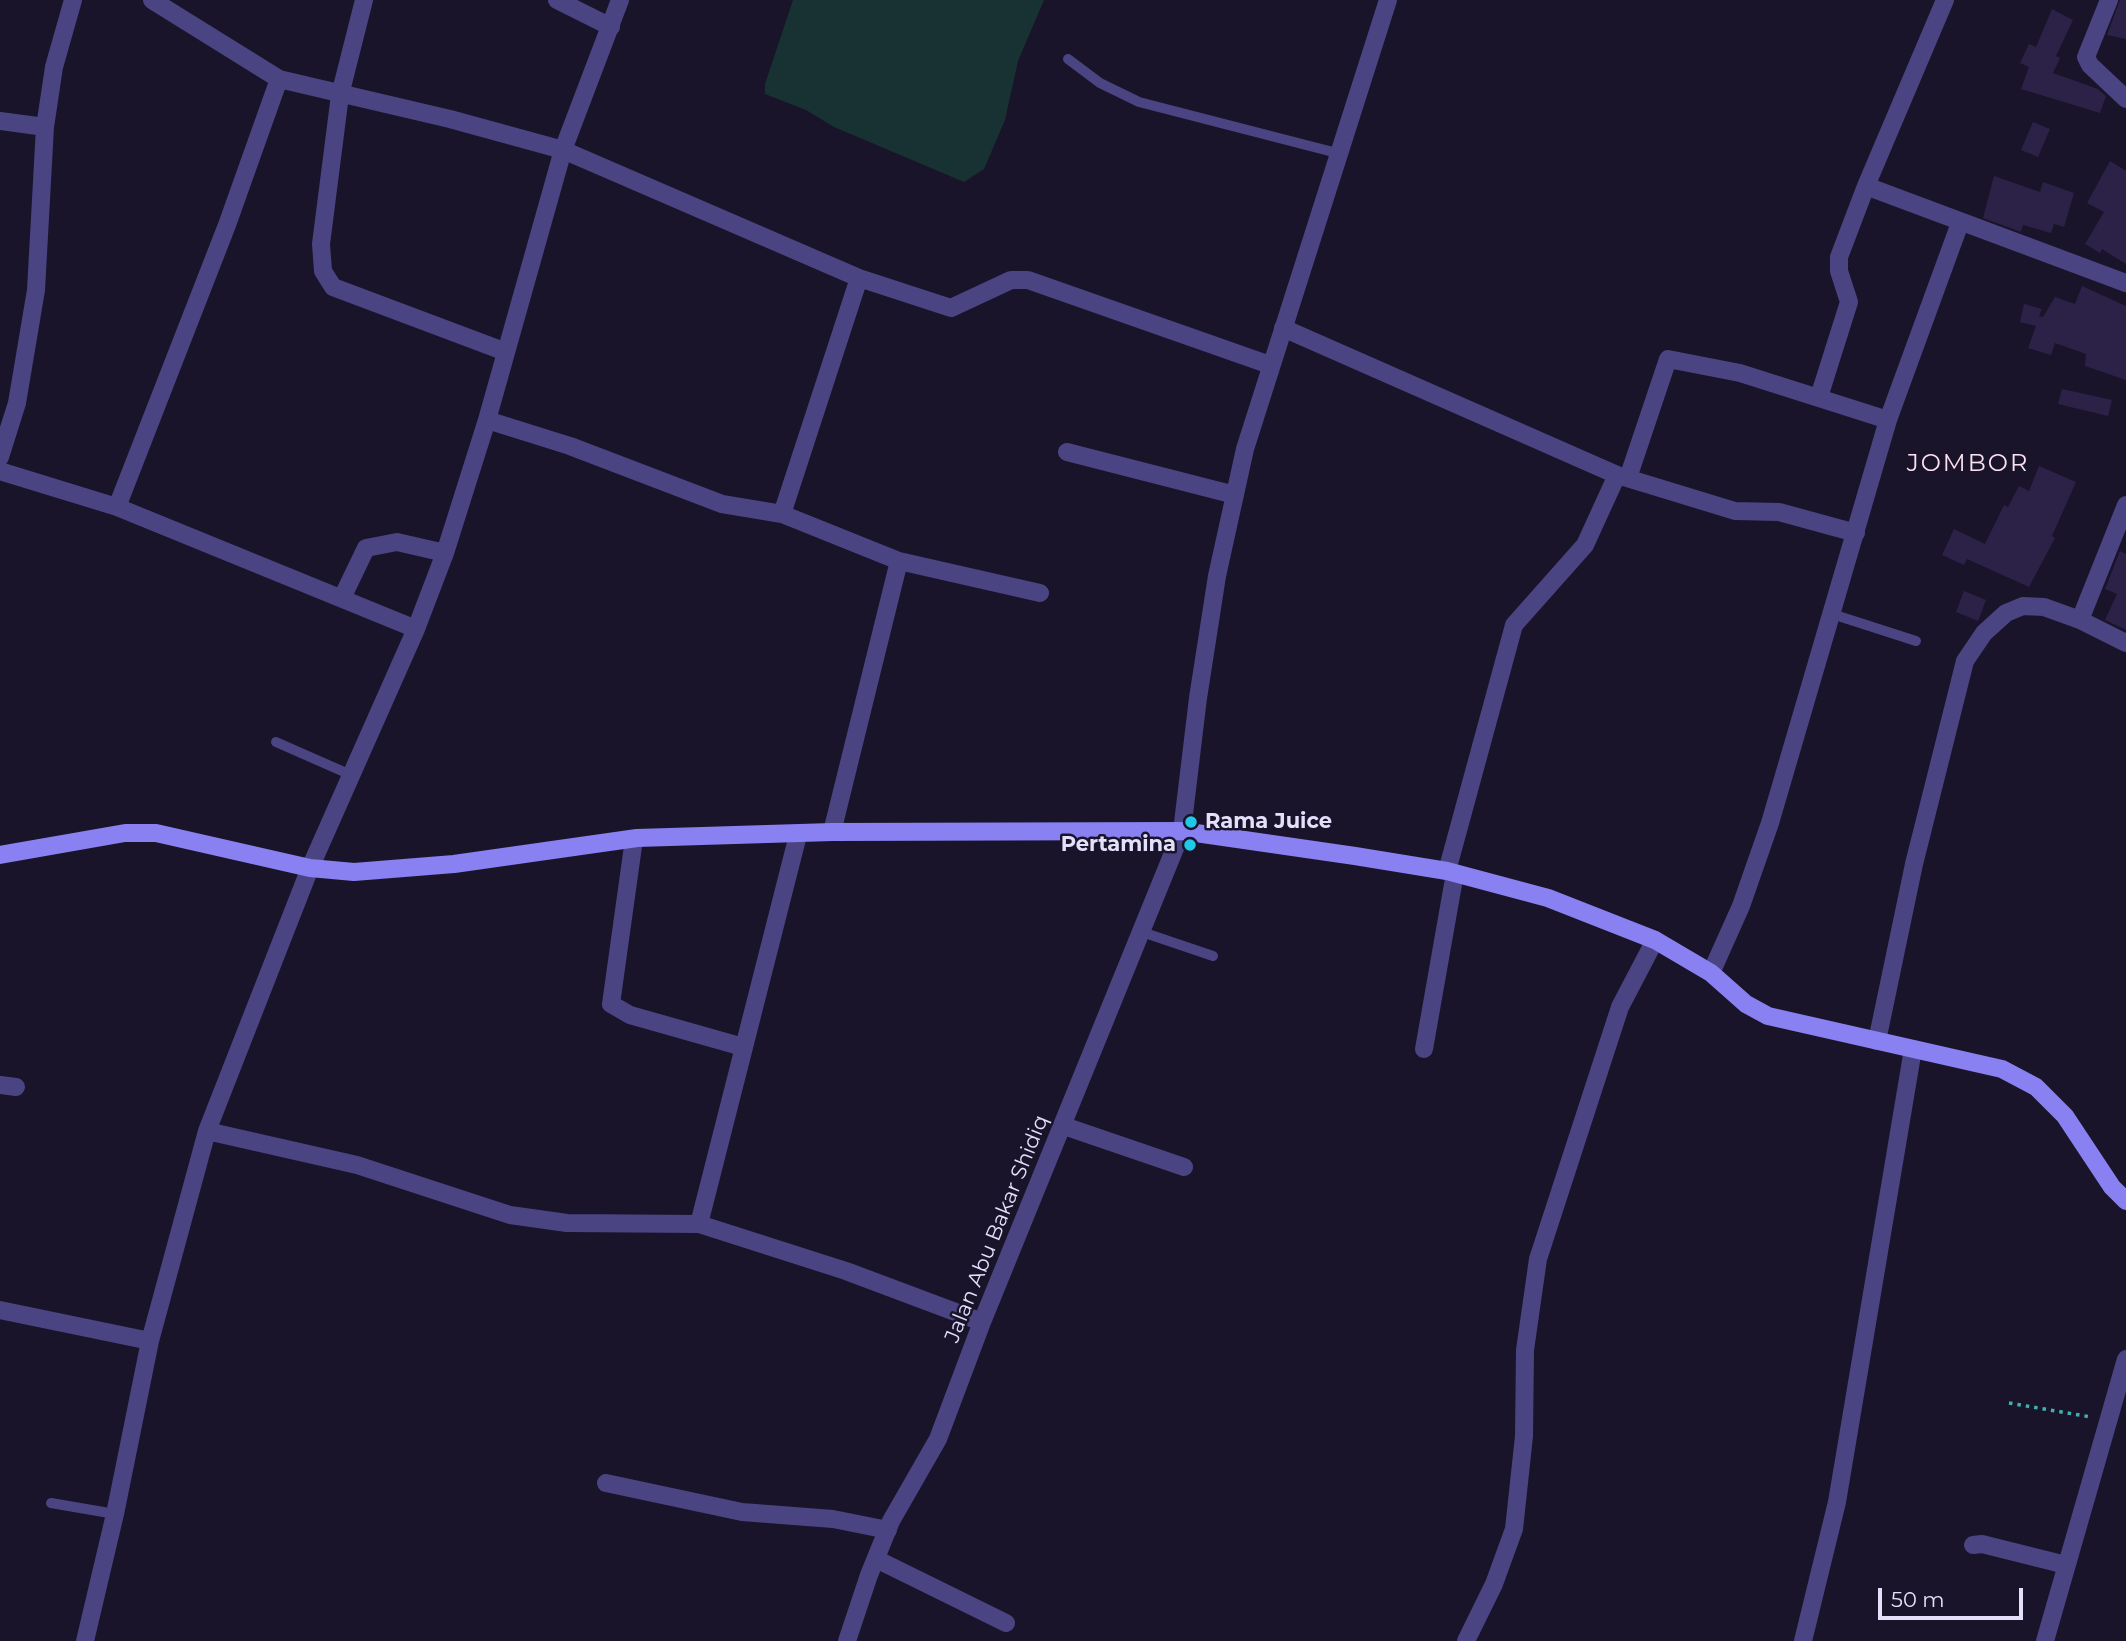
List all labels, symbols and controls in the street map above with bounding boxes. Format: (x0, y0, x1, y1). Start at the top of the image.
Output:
district label: JOMBOR (1907, 450, 2029, 478)
place label: Rama Juice (1205, 809, 1332, 835)
marker: Rama Juice (1183, 814, 1199, 830)
place label: Pertamina (1061, 832, 1176, 858)
marker: Pertamina (1182, 837, 1198, 853)
street label: Jalan Abu Bakar Shidiq (940, 1111, 1054, 1347)
scale bar (1881, 1574, 2026, 1618)
text: 50 m (1891, 1587, 1945, 1612)

